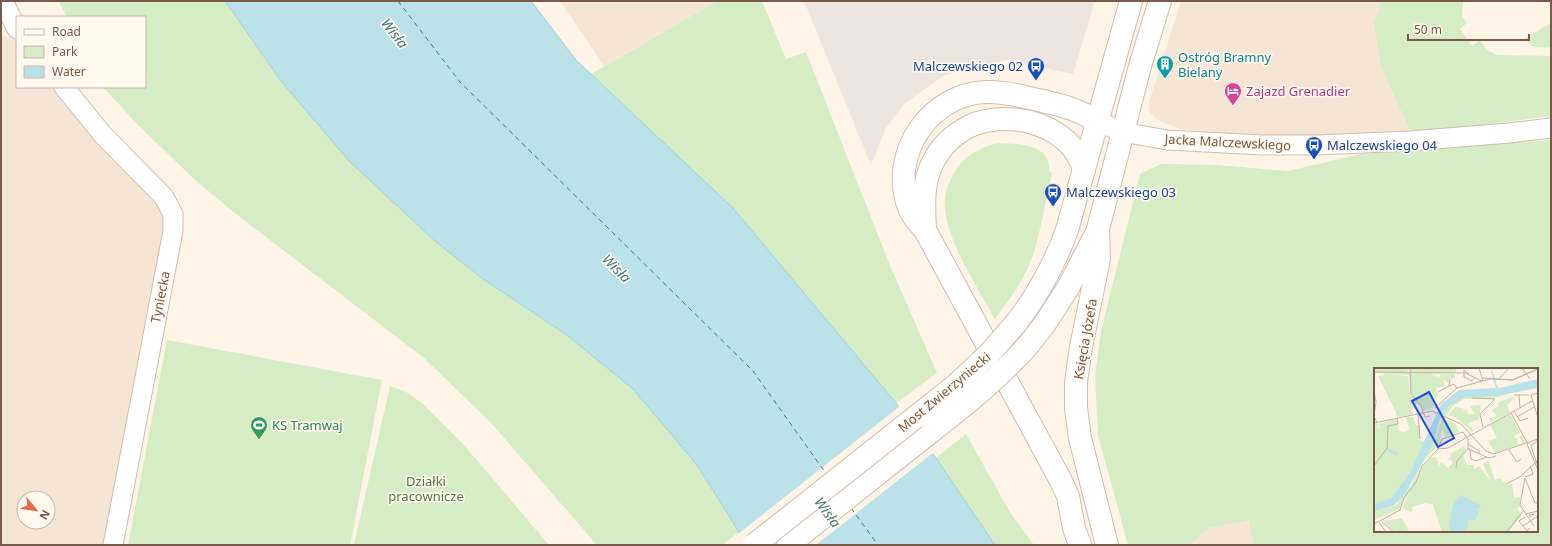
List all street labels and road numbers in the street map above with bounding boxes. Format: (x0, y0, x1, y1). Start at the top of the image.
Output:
street label: Jacka Malczewskiego (1162, 130, 1292, 154)
street label: Tyniecka (146, 269, 174, 325)
street label: Księcia Józefa (1069, 297, 1101, 381)
street label: Most Zwierzyniecki (894, 348, 994, 436)

